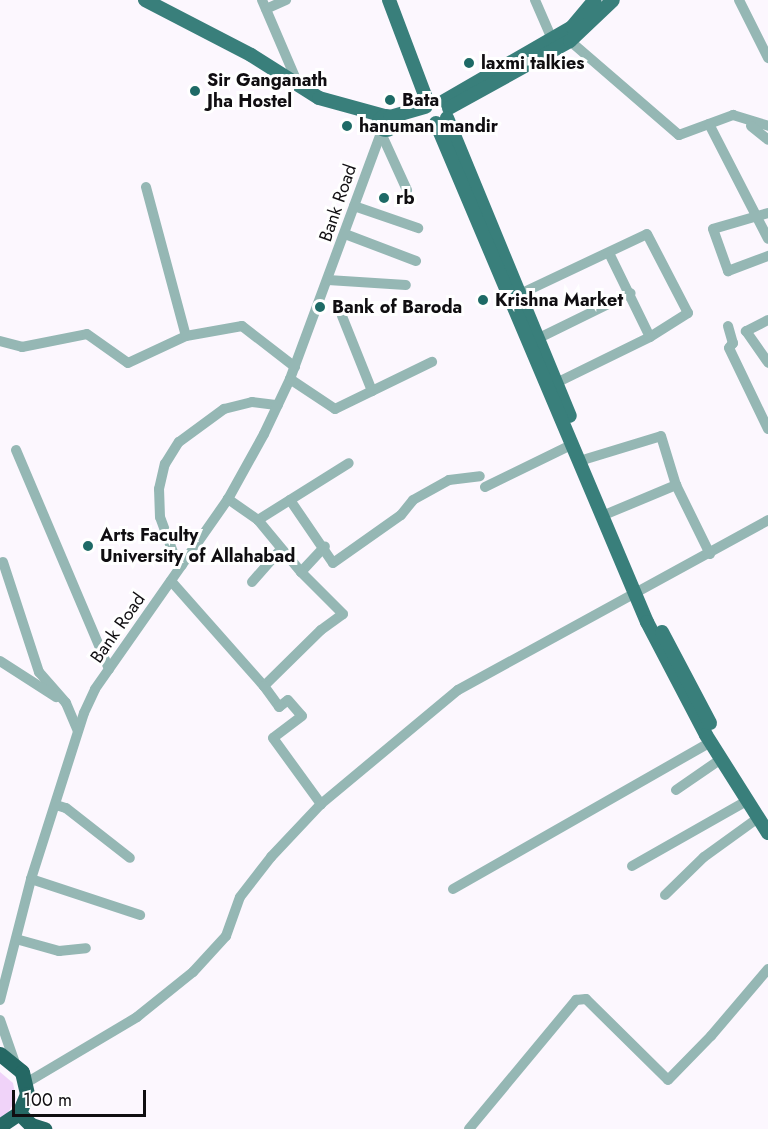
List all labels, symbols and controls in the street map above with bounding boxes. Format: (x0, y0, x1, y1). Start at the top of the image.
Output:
place label: laxmi talkies (481, 52, 584, 74)
marker: laxmi talkies (462, 56, 476, 70)
place label: Sir Ganganath Jha Hostel (207, 70, 327, 112)
marker: Sir Ganganath Jha Hostel (188, 84, 202, 98)
place label: Bata (402, 89, 439, 111)
marker: Bata (383, 93, 397, 107)
place label: hanuman mandir (359, 115, 498, 137)
marker: hanuman mandir (340, 119, 354, 133)
street label: Bank Road (315, 162, 361, 244)
place label: rb (396, 187, 415, 209)
marker: rb (377, 191, 391, 205)
place label: Krishna Market (495, 289, 623, 311)
marker: Krishna Market (476, 293, 490, 307)
place label: Bank of Baroda (332, 296, 462, 318)
marker: Bank of Baroda (313, 300, 327, 314)
place label: Arts Faculty University of Allahabad (100, 525, 295, 568)
marker: Arts Faculty University of Allahabad (81, 539, 95, 553)
street label: Bank Road (86, 589, 150, 667)
scale bar (15, 1078, 148, 1116)
text: 100 m (23, 1087, 72, 1113)

